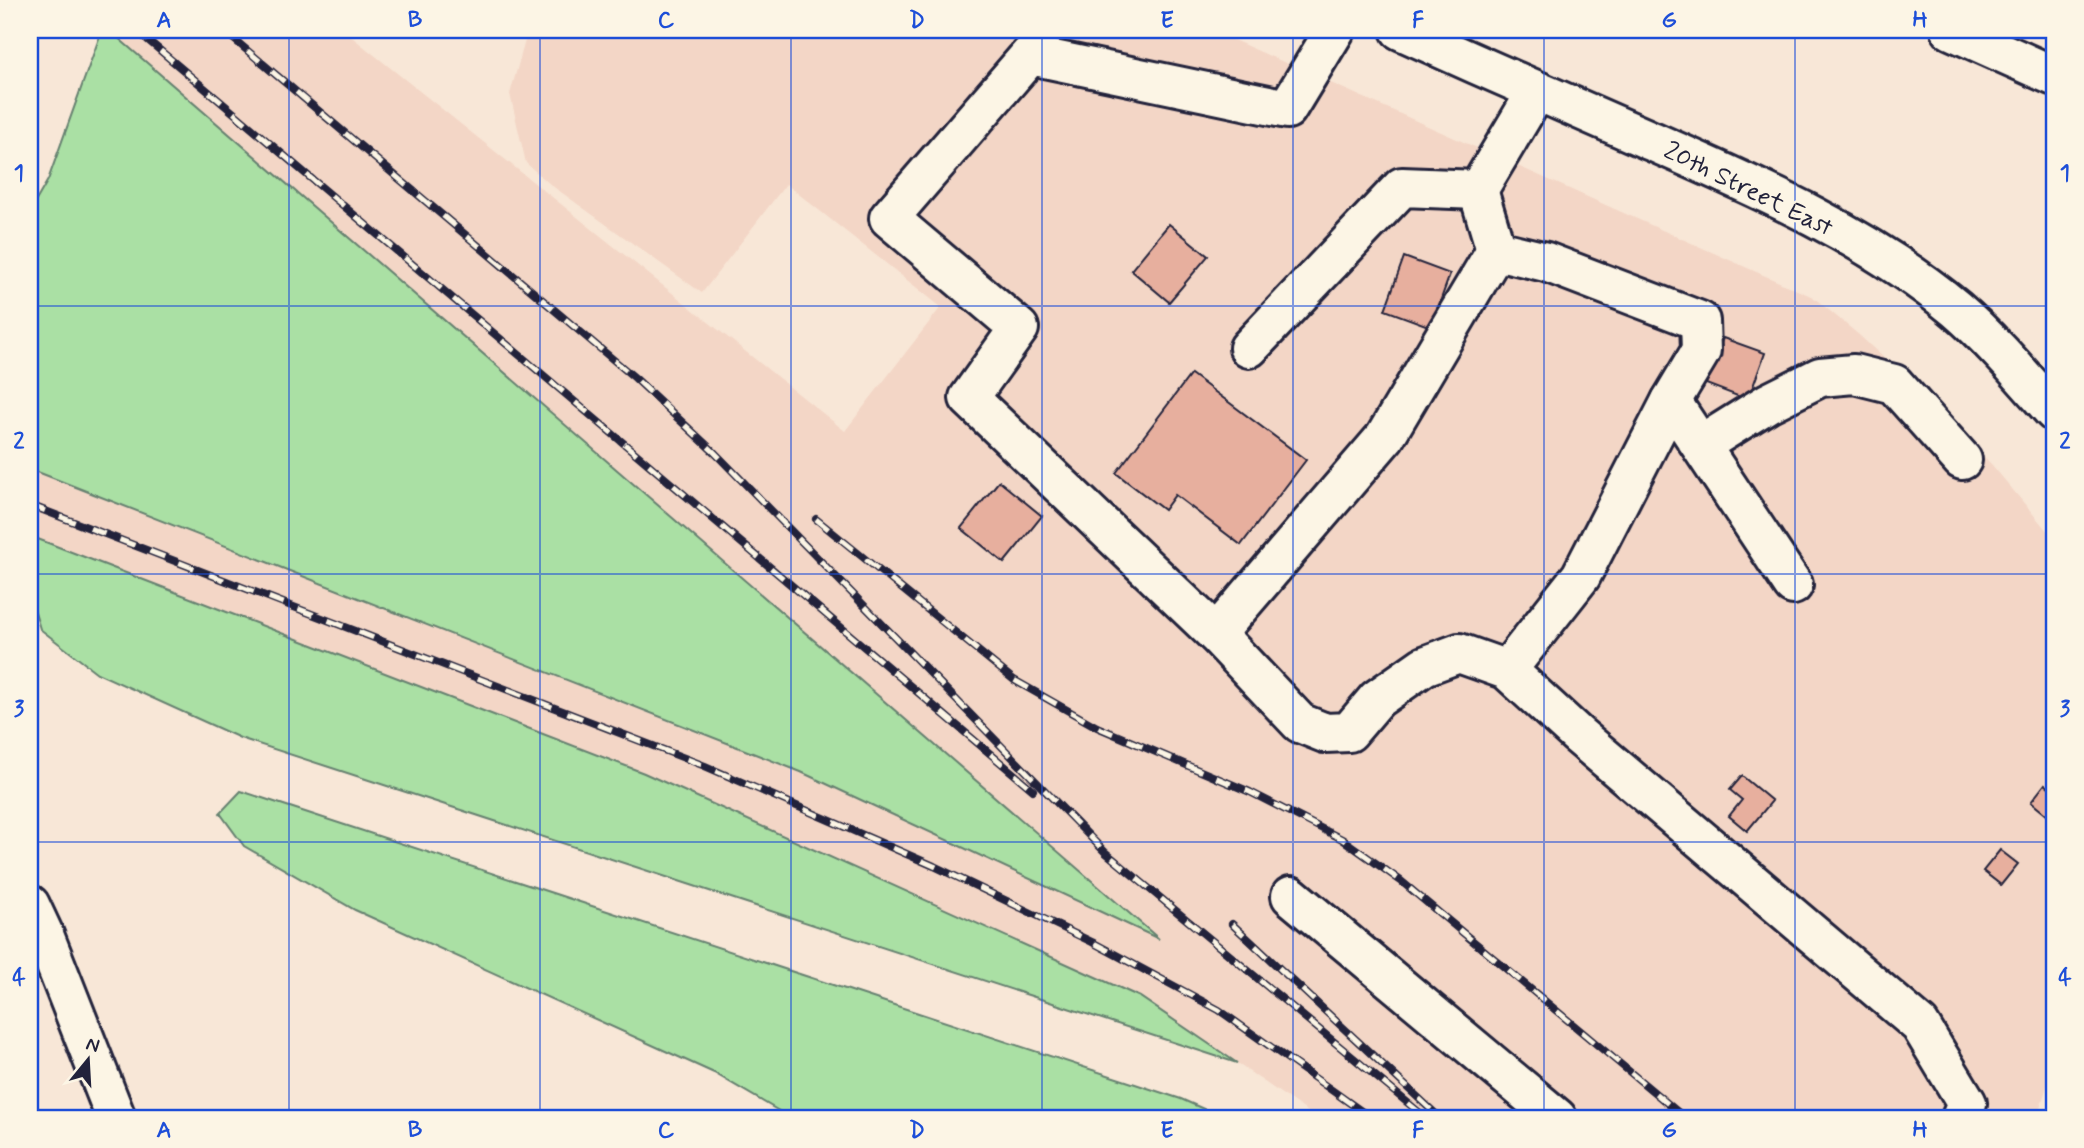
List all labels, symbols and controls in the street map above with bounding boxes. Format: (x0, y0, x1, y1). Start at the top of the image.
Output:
text: A (156, 6, 172, 36)
text: B (408, 6, 423, 36)
text: C (658, 6, 675, 36)
text: D (909, 6, 925, 36)
text: E (1160, 6, 1174, 36)
text: F (1412, 6, 1424, 36)
text: G (1661, 6, 1677, 36)
text: H (1912, 6, 1928, 36)
street label: 20th Street East (1658, 134, 1838, 245)
text: 1 (14, 159, 24, 189)
text: 1 (2060, 159, 2070, 189)
text: 2 (13, 427, 25, 457)
text: 2 (2059, 427, 2071, 457)
text: 3 (14, 695, 25, 725)
text: 3 (2060, 695, 2071, 725)
text: 4 (12, 963, 26, 993)
text: 4 (2058, 963, 2072, 993)
north arrow (52, 1026, 122, 1096)
text: N (83, 1031, 103, 1059)
text: A (156, 1116, 172, 1146)
text: B (408, 1116, 423, 1146)
text: C (658, 1116, 675, 1146)
text: D (909, 1116, 925, 1146)
text: E (1160, 1116, 1174, 1146)
text: F (1412, 1116, 1424, 1146)
text: G (1661, 1116, 1677, 1146)
text: H (1912, 1116, 1928, 1146)

